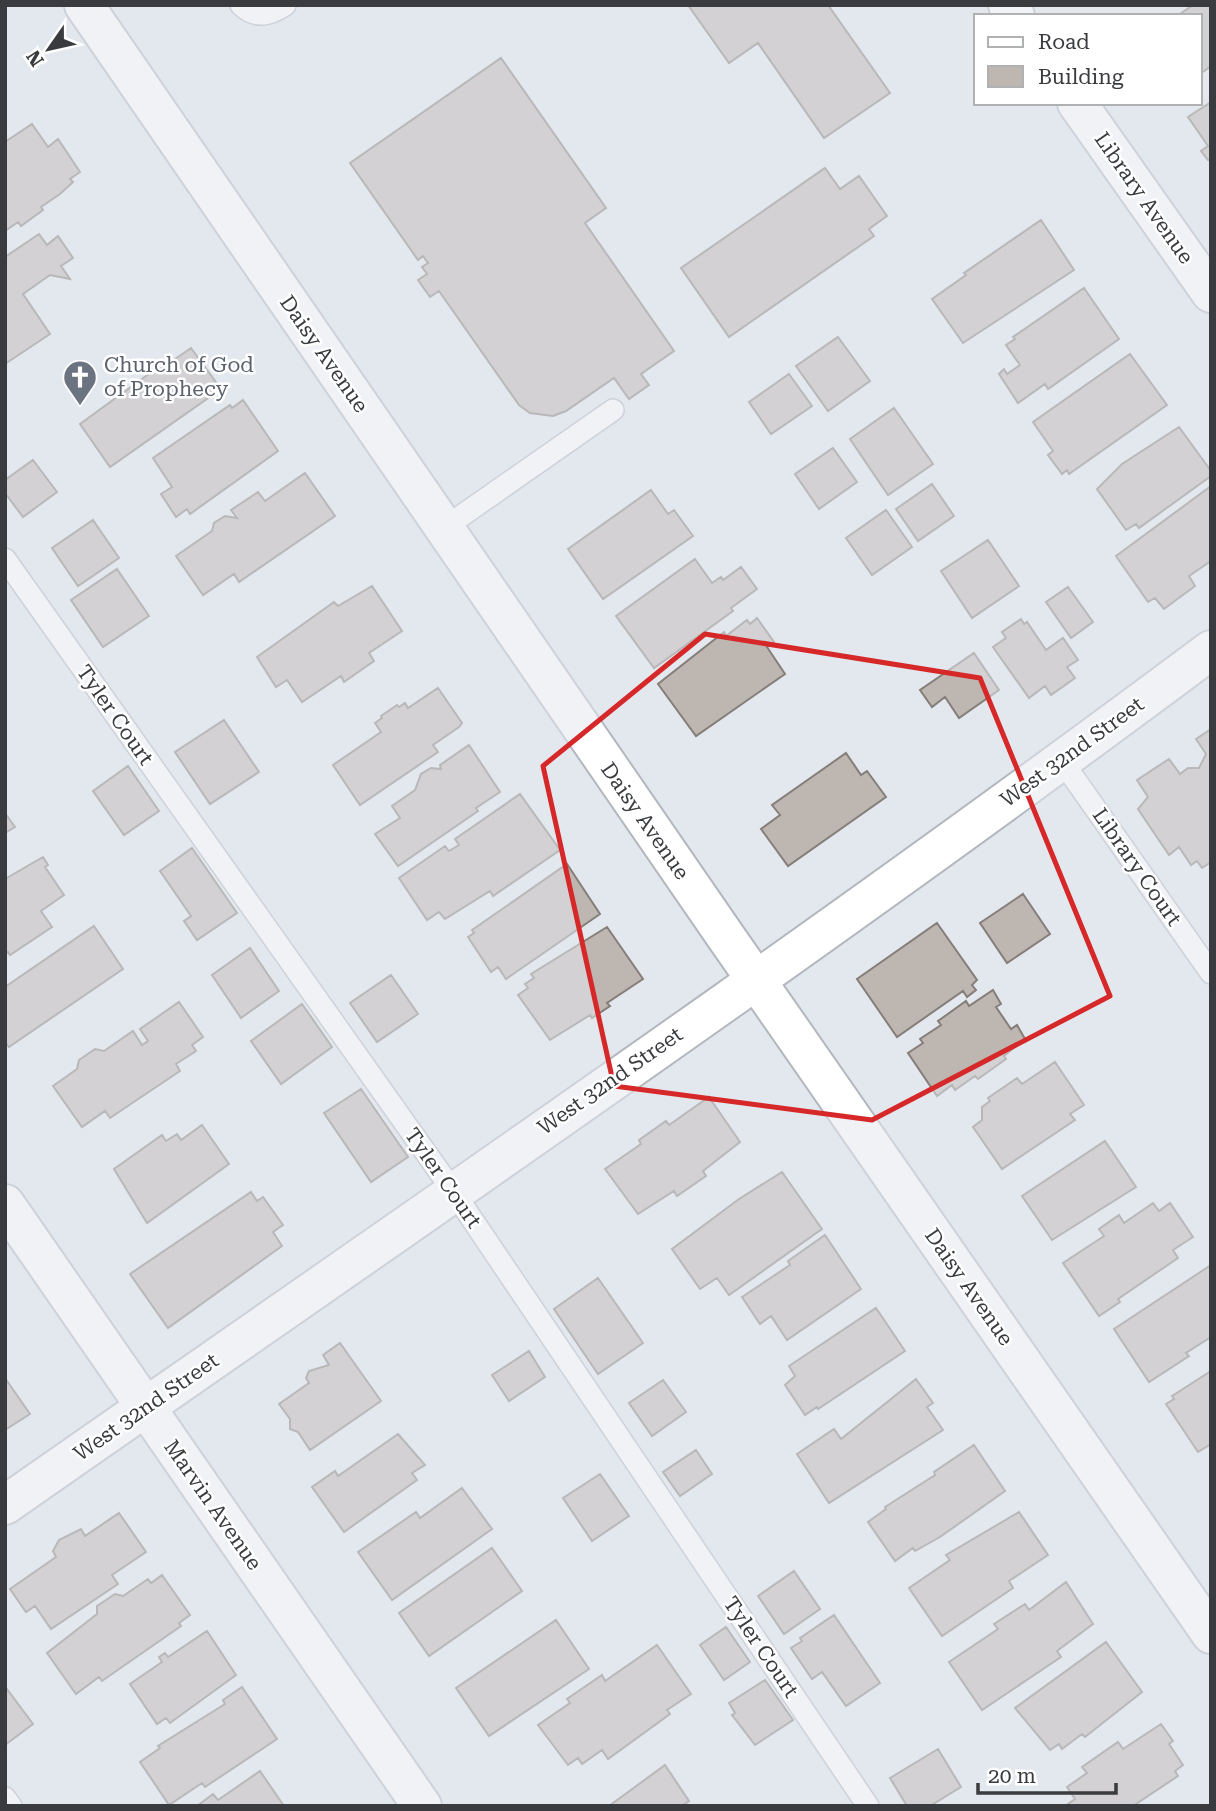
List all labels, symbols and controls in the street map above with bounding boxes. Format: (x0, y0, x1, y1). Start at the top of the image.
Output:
north arrow (14, 14, 84, 84)
legend (974, 14, 1202, 105)
text: Road (1038, 30, 1090, 54)
text: N (21, 45, 49, 71)
text: Building (1038, 65, 1124, 89)
street label: Library Avenue (1090, 128, 1198, 268)
street label: Daisy Avenue (275, 291, 373, 417)
place label: Church of God of Prophecy (104, 353, 254, 401)
church icon: Church of God of Prophecy (61, 358, 99, 407)
street label: Tyler Court (72, 660, 158, 770)
street label: West 32nd Street (996, 692, 1148, 812)
street label: Daisy Avenue (596, 758, 694, 884)
street label: Library Court (1088, 804, 1186, 930)
street label: West 32nd Street (533, 1022, 687, 1140)
street label: Tyler Court (400, 1123, 486, 1233)
street label: Daisy Avenue (920, 1224, 1018, 1350)
street label: West 32nd Street (69, 1348, 223, 1466)
street label: Marvin Avenue (159, 1435, 267, 1575)
street label: Tyler Court (719, 1592, 804, 1702)
scale bar (978, 1752, 1116, 1796)
text: 20 m (988, 1764, 1036, 1788)

